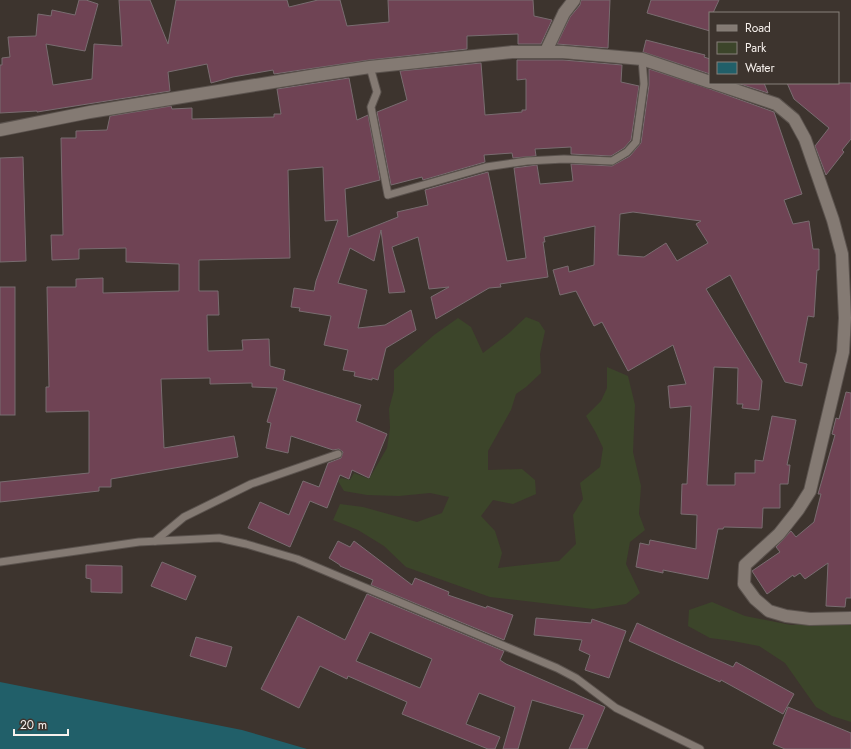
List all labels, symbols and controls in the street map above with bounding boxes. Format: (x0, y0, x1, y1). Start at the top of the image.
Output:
legend (709, 12, 839, 84)
text: Road (745, 19, 771, 37)
text: Park (745, 39, 767, 57)
text: Water (745, 59, 776, 77)
scale bar (14, 711, 68, 737)
text: 20 m (20, 716, 47, 734)

